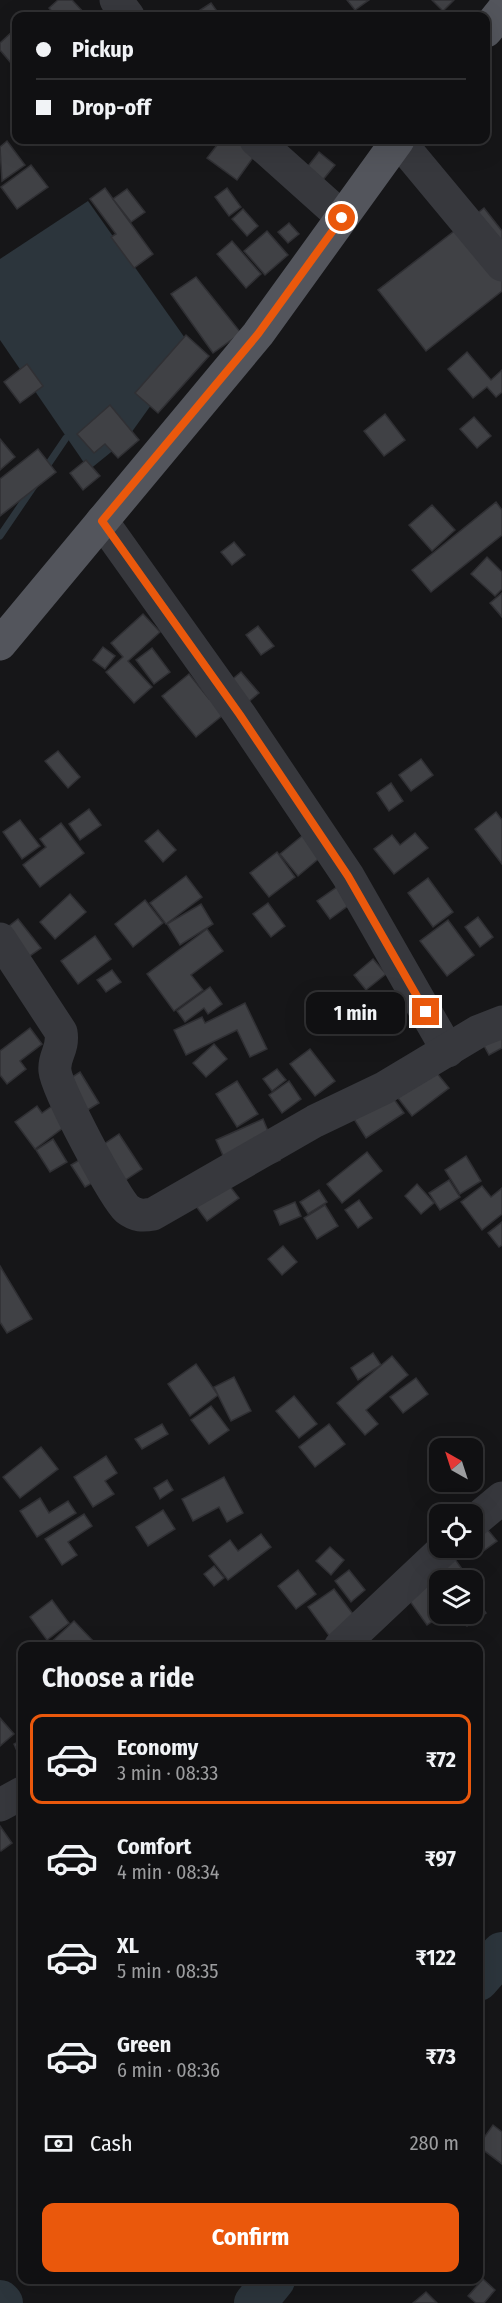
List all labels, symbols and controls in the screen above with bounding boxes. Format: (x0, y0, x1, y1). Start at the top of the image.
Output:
text: Pickup (72, 36, 134, 63)
text: Drop-off (72, 94, 151, 121)
route start (328, 204, 355, 231)
callout: 1 min (306, 991, 405, 1033)
route end (412, 998, 439, 1025)
text: 1 min (334, 1001, 377, 1025)
north arrow (429, 1438, 483, 1492)
map controls (429, 1438, 483, 1624)
button: locate (429, 1504, 483, 1558)
button: layers (429, 1570, 483, 1624)
text: Choose a ride (42, 1662, 194, 1694)
icon: car (45, 1732, 99, 1786)
text: Economy (117, 1734, 198, 1761)
text: ₹72 (426, 1746, 456, 1773)
text: 3 min · 08:33 (117, 1761, 218, 1785)
icon: car (45, 1831, 99, 1885)
text: Comfort (117, 1833, 191, 1860)
text: ₹97 (425, 1845, 456, 1872)
text: 4 min · 08:34 (117, 1860, 219, 1884)
icon: car (45, 1930, 99, 1984)
text: XL (117, 1932, 139, 1959)
text: ₹122 (416, 1944, 456, 1971)
text: 5 min · 08:35 (117, 1959, 219, 1983)
icon: car (45, 2029, 99, 2083)
text: Green (117, 2031, 171, 2058)
text: ₹73 (426, 2043, 456, 2070)
text: 6 min · 08:36 (117, 2058, 220, 2082)
icon: cash (42, 2127, 75, 2160)
text: Cash (90, 2130, 133, 2157)
text: 280 m (410, 2131, 459, 2155)
button: Confirm (42, 2203, 459, 2272)

